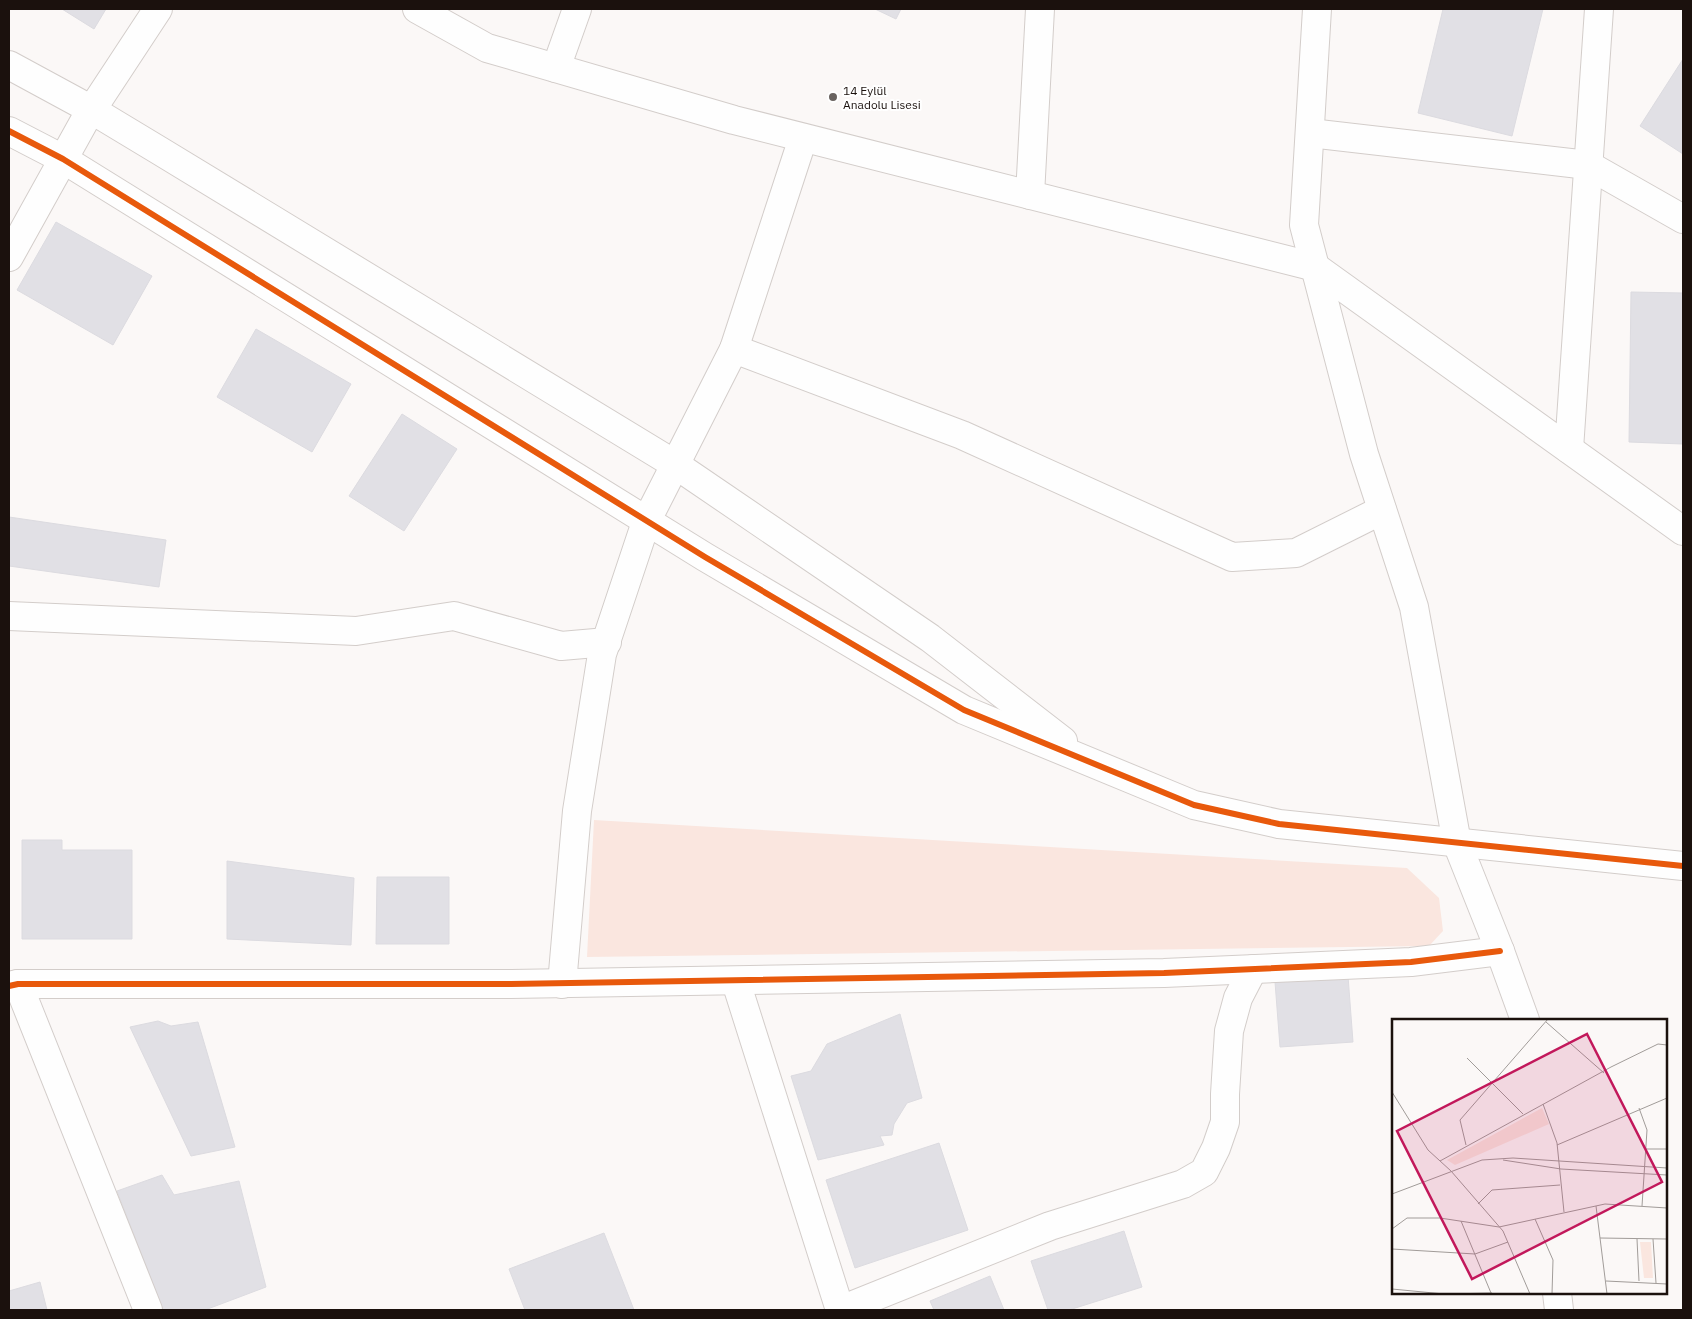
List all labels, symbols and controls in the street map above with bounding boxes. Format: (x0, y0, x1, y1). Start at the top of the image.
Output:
place label: 14 Eylül Anadolu Lisesi (843, 83, 921, 112)
marker: 14 Eylül Anadolu Lisesi (827, 91, 839, 103)
inset map (1392, 1019, 1667, 1294)

